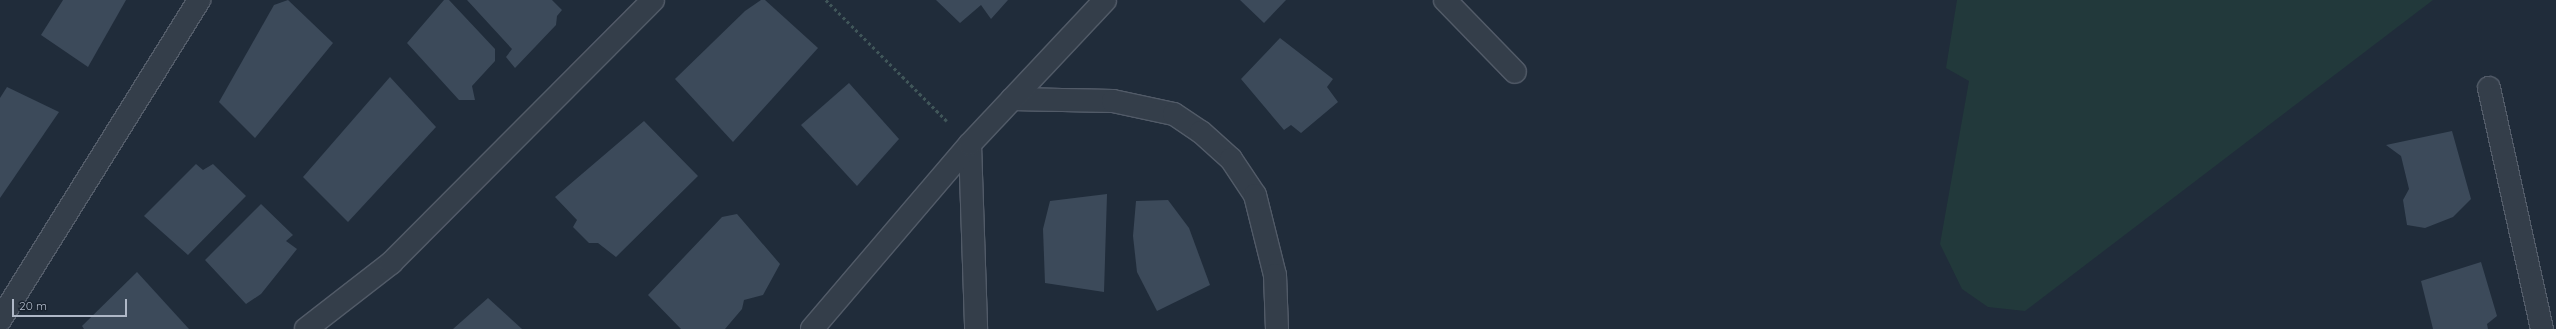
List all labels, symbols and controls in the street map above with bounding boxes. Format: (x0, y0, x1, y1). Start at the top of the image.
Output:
scale bar (14, 291, 129, 317)
text: 20 m (19, 298, 47, 313)

